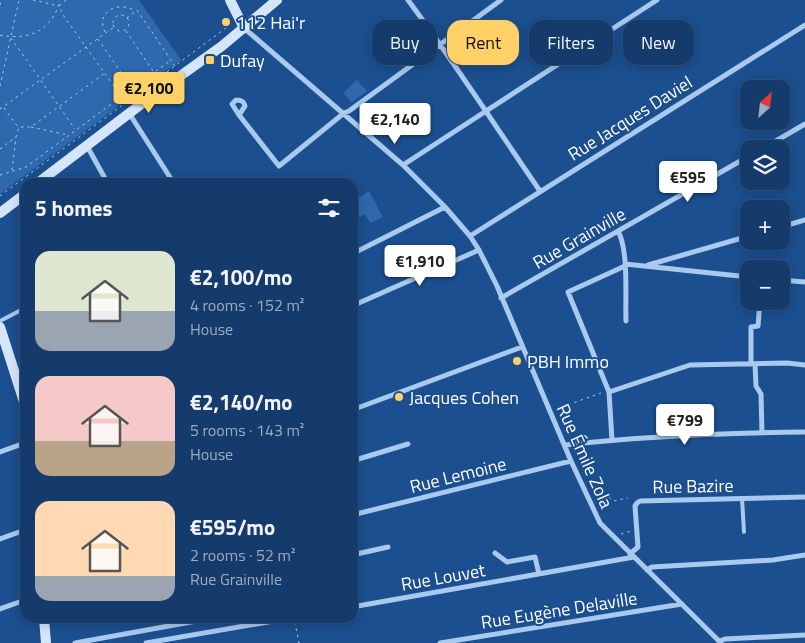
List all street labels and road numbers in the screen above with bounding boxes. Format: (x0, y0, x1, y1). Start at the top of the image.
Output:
street label: Rue Jacques Daviel (562, 69, 698, 167)
street label: Rue Grainville (527, 200, 631, 276)
street label: Rue Émile Zola (550, 399, 620, 513)
street label: Rue Lemoine (407, 450, 509, 500)
street label: Rue Bazire (652, 472, 734, 500)
street label: Rue Louvet (399, 556, 488, 598)
street label: Rue Eugène Delaville (479, 584, 639, 636)

